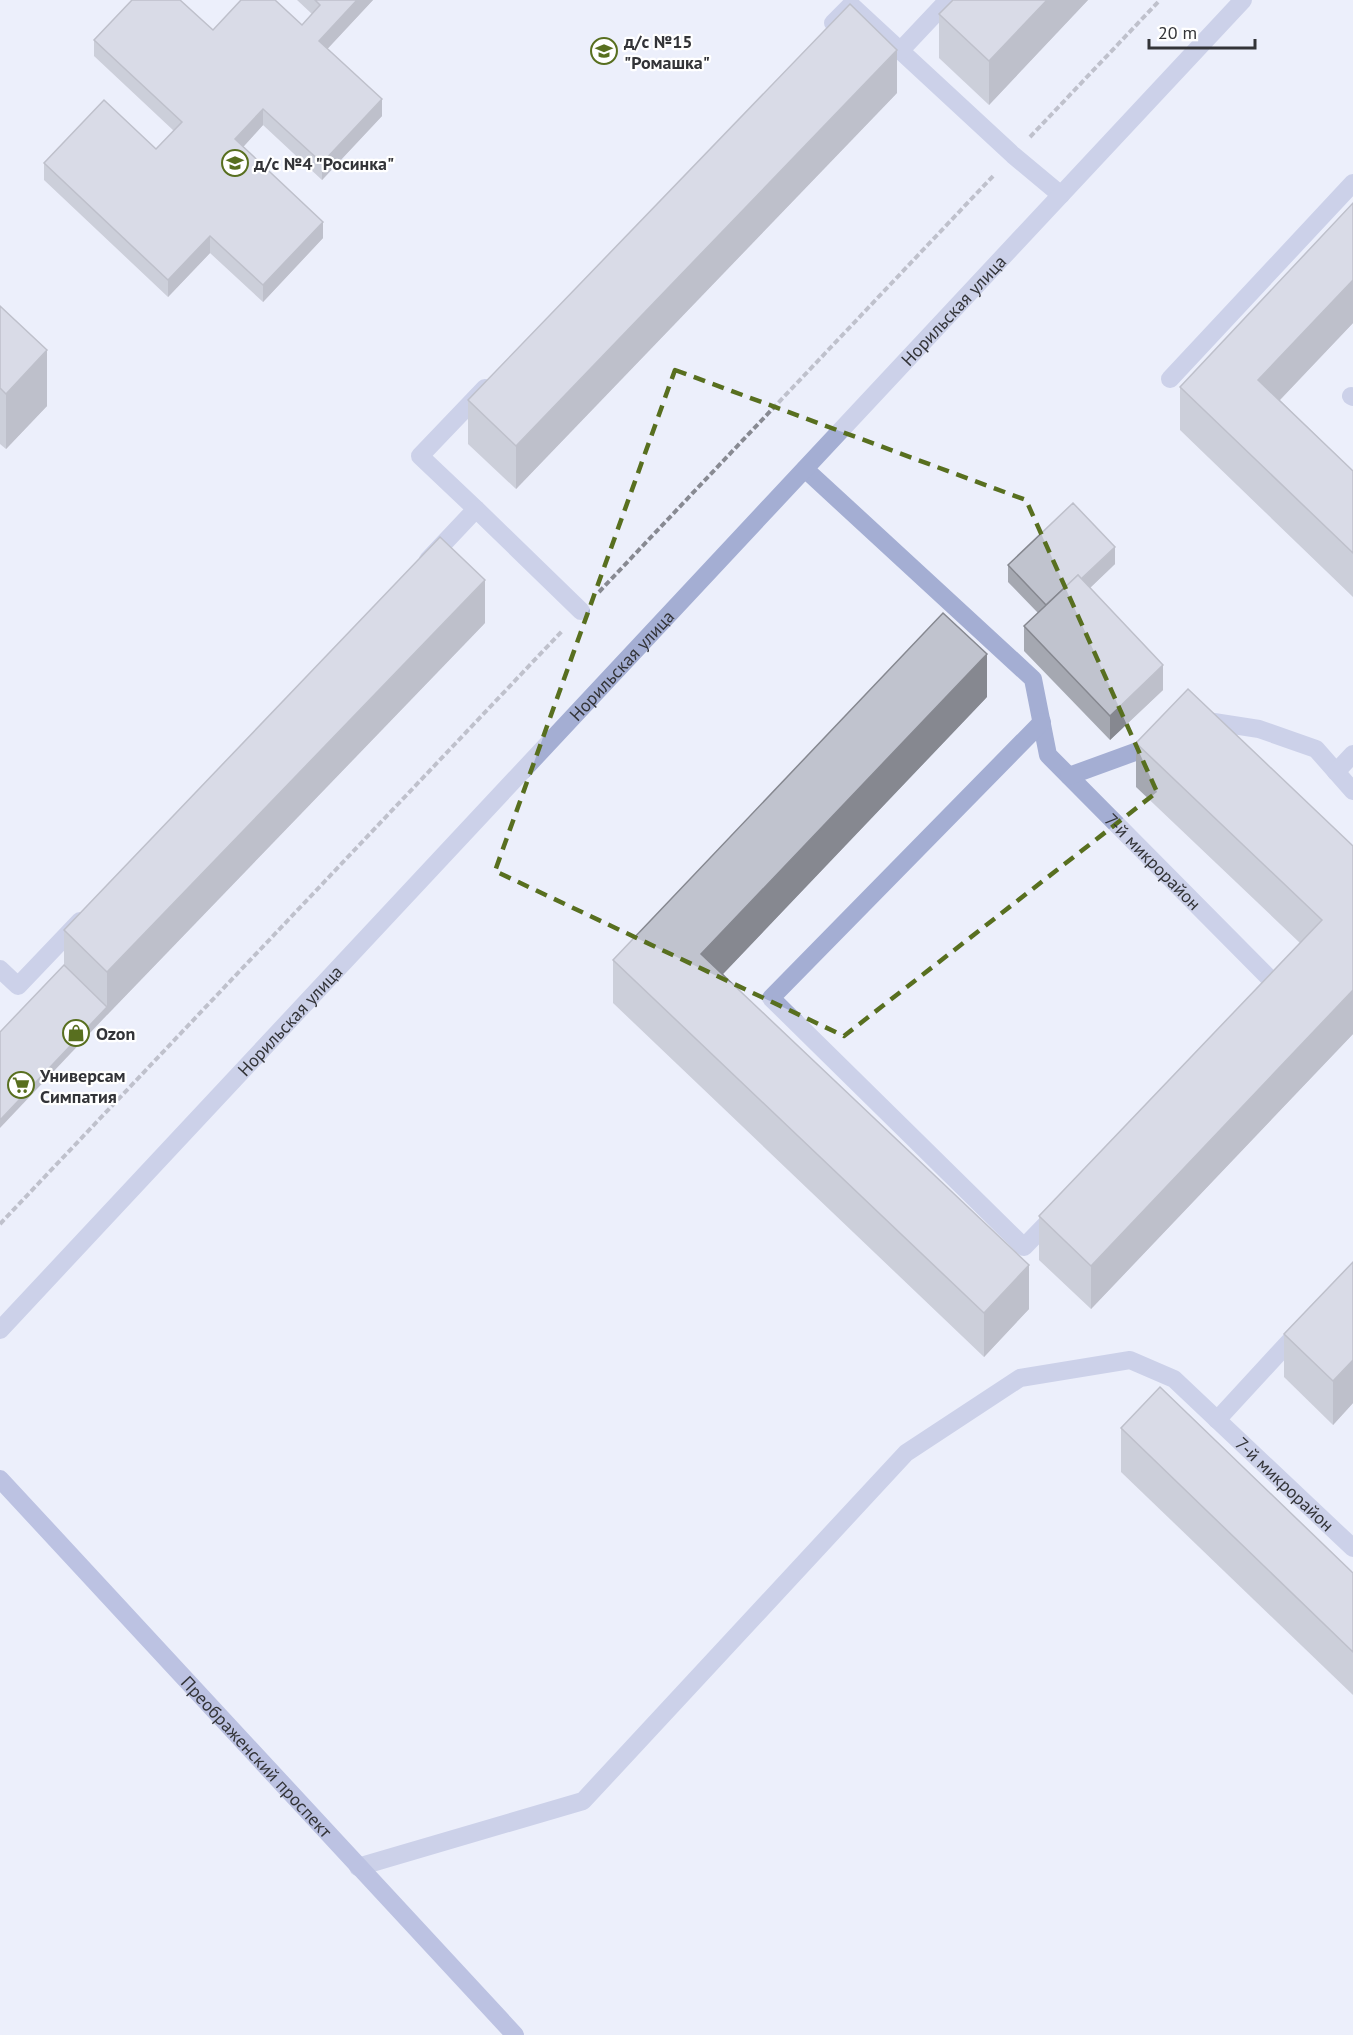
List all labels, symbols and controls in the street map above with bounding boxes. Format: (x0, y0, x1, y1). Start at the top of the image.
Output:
scale bar (1149, 12, 1256, 50)
text: 20 m (1158, 21, 1197, 44)
place label: д/с №15 "Ромашка" (623, 30, 710, 74)
school or university icon: д/с №15 "Ромашка" (589, 36, 619, 66)
school or university icon: д/с №4 "Росинка" (220, 148, 250, 178)
place label: д/с №4 "Росинка" (253, 152, 394, 175)
street label: Норильская улица (896, 250, 1011, 370)
street label: Норильская улица (564, 605, 679, 725)
street label: 7-й микрорайон (1100, 808, 1206, 914)
street label: Норильская улица (232, 960, 347, 1080)
shop icon: Ozon (61, 1018, 91, 1048)
place label: Ozon (96, 1022, 135, 1045)
place label: Универсам Симпатия (39, 1064, 126, 1108)
supermarket icon: Универсам Симпатия (6, 1070, 36, 1100)
street label: 7-й микрорайон (1231, 1432, 1339, 1536)
street label: Преображенский проспект (176, 1671, 338, 1843)

